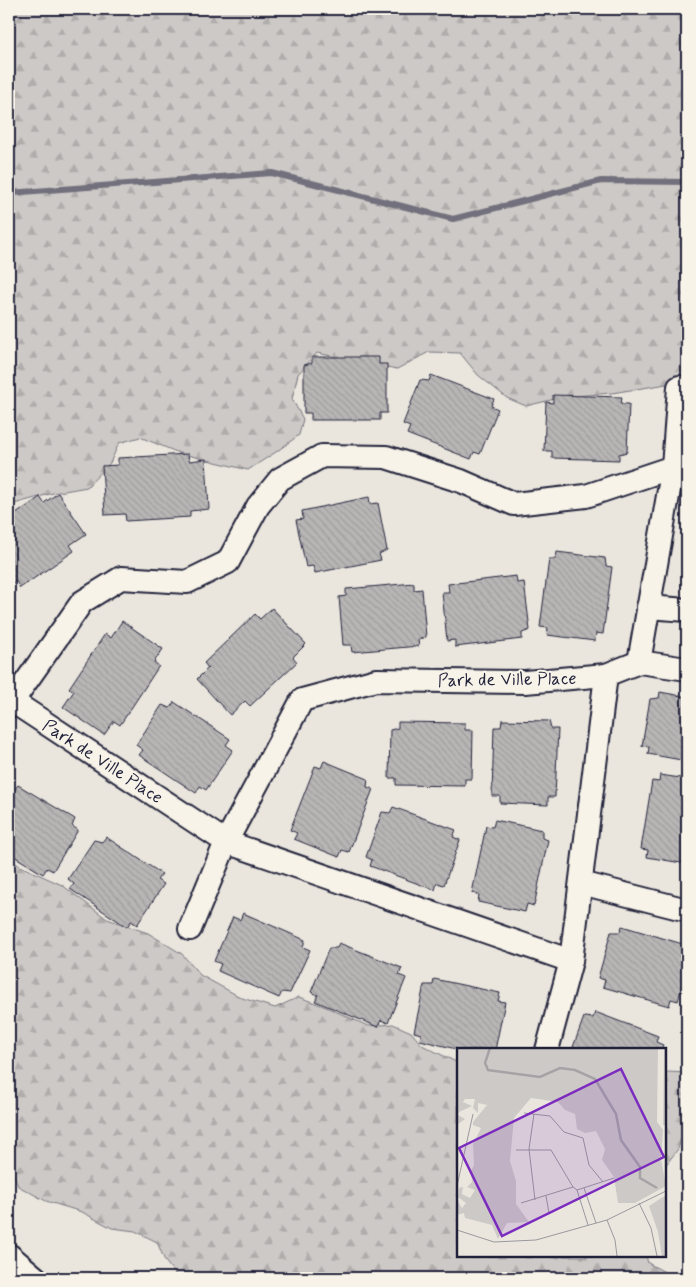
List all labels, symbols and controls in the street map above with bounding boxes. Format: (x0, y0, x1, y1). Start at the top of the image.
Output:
street label: Park de Ville Place (437, 667, 577, 693)
street label: Park de Ville Place (38, 714, 167, 810)
inset map (457, 1048, 666, 1257)

